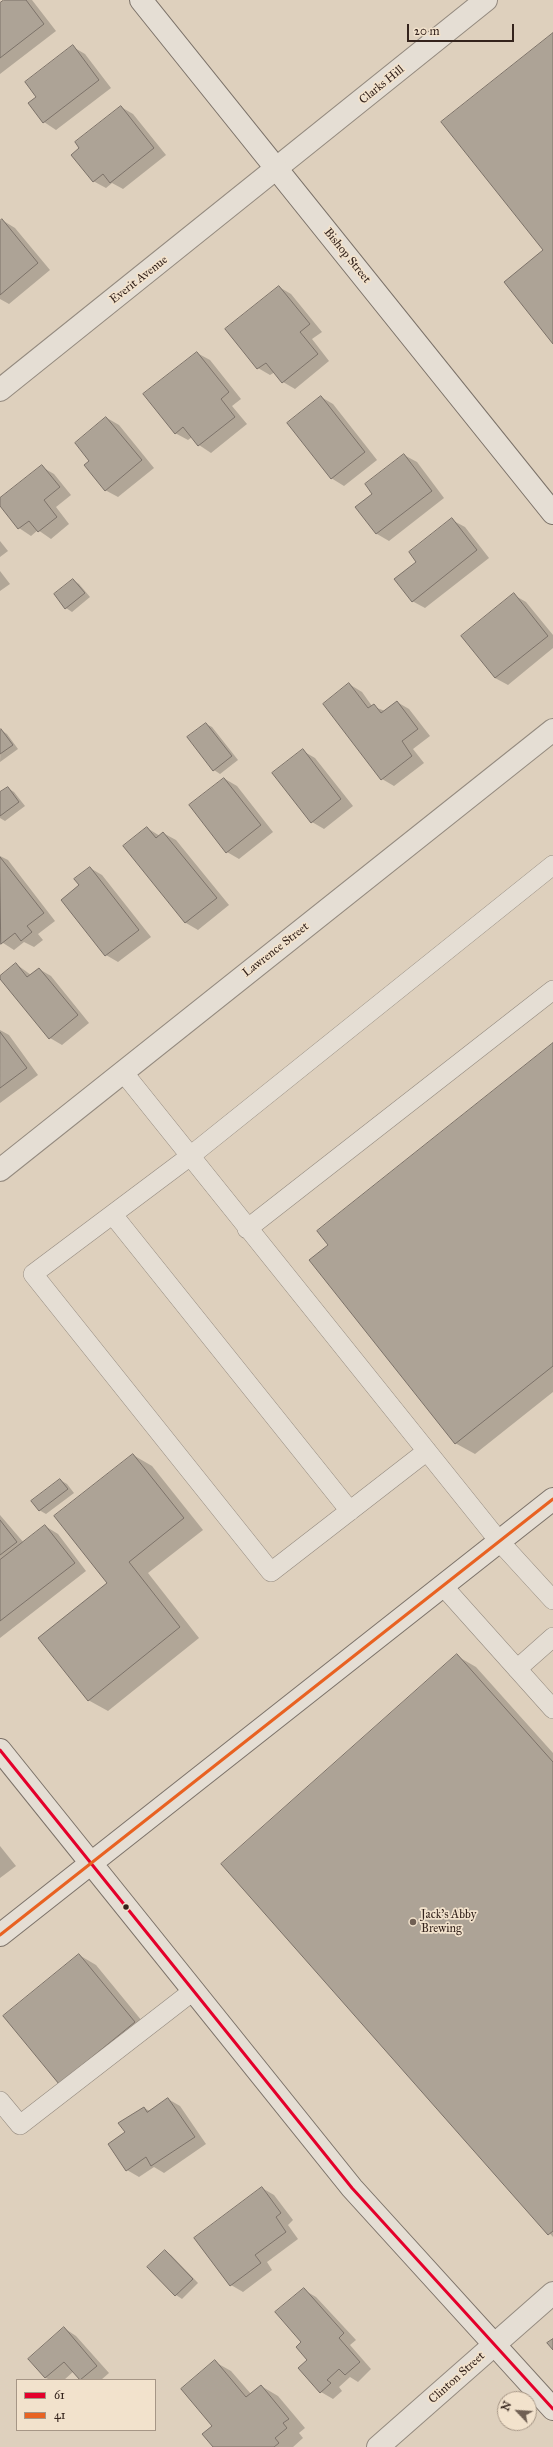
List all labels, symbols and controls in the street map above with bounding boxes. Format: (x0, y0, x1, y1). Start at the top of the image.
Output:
scale bar (409, 16, 516, 42)
text: 20 m (414, 24, 440, 38)
street label: Clarks Hill (357, 63, 407, 107)
street label: Bishop Street (320, 226, 374, 286)
street label: Everit Avenue (107, 253, 171, 307)
street label: Lawrence Street (240, 920, 312, 980)
unlabelled marker (121, 1902, 131, 1912)
place label: Jack's Abby Brewing (421, 1908, 476, 1936)
marker: Jack's Abby Brewing (408, 1917, 418, 1927)
street label: Clinton Street (426, 2349, 488, 2407)
legend (16, 2379, 156, 2431)
text: 61 (54, 2388, 65, 2402)
north arrow (497, 2391, 537, 2431)
text: N (499, 2399, 514, 2413)
text: 41 (54, 2408, 65, 2422)

